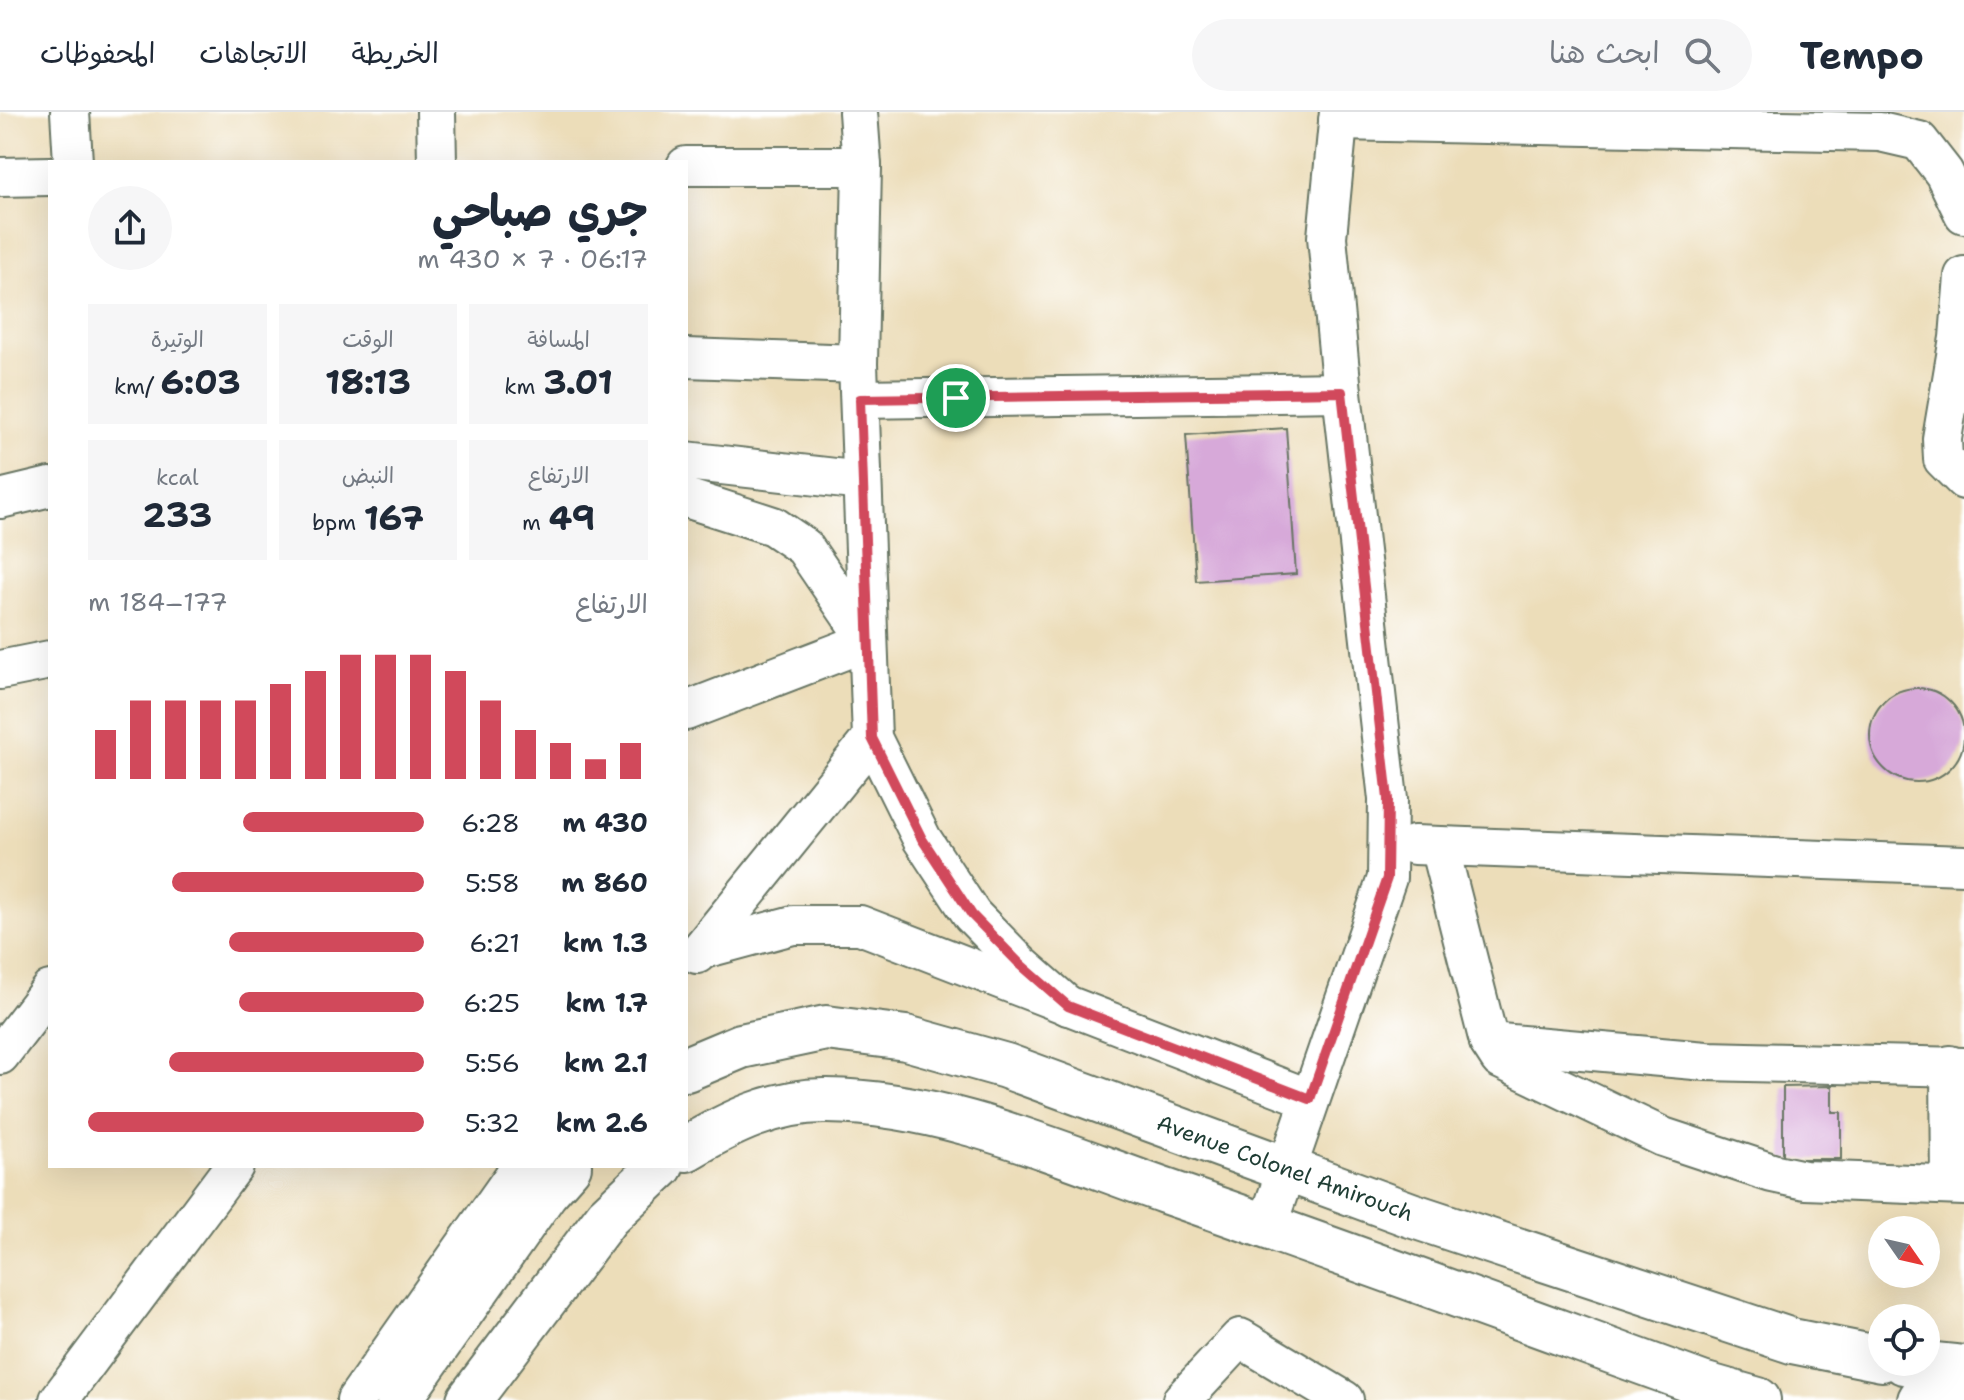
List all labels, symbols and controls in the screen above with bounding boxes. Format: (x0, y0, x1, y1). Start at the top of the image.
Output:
search box (1192, 19, 1752, 91)
text: Tempo (1800, 30, 1924, 81)
text: ابحث هنا (1549, 32, 1660, 73)
icon: search (1680, 33, 1724, 77)
text: المحفوظات (40, 34, 155, 72)
text: الاتجاهات (199, 34, 307, 72)
text: الخريطة (351, 34, 439, 72)
text: جري صباحي (432, 181, 648, 240)
button: share (88, 186, 172, 270)
text: 06:17 · 7 × 430 m (417, 241, 648, 276)
text: الوتيرة (151, 325, 204, 354)
text: الوقت (342, 325, 394, 354)
text: المسافة (527, 325, 590, 354)
text: 6:03 (160, 359, 241, 405)
text: 18:13 (325, 359, 411, 405)
text: 3.01 (543, 359, 613, 405)
pin (922, 364, 990, 432)
text: /km (114, 372, 160, 401)
text: km (504, 372, 543, 401)
icon: arrive (934, 376, 978, 420)
text: النبض (342, 461, 394, 490)
text: الارتفاع (528, 461, 590, 490)
text: kcal (156, 463, 199, 492)
text: 233 (142, 492, 212, 538)
text: 167 (364, 495, 424, 541)
text: 49 (549, 495, 595, 541)
text: bpm (312, 508, 364, 537)
text: m (522, 508, 549, 537)
text: 177–184 m (88, 584, 228, 619)
text: الارتفاع (575, 586, 648, 621)
text: 6:28 (461, 805, 520, 840)
text: 430 m (562, 805, 648, 840)
text: 5:58 (465, 865, 520, 900)
text: 860 m (561, 865, 648, 900)
text: 6:21 (469, 925, 520, 960)
text: 1.3 km (563, 925, 648, 960)
text: 6:25 (463, 985, 520, 1020)
text: 1.7 km (565, 985, 648, 1020)
text: 5:56 (465, 1045, 520, 1080)
text: 2.1 km (564, 1045, 648, 1080)
text: 5:32 (465, 1105, 520, 1140)
text: 2.6 km (555, 1105, 648, 1140)
street label: Avenue Colonel Amirouch (1153, 1108, 1417, 1228)
north arrow (1868, 1216, 1940, 1288)
map controls (1868, 1216, 1940, 1376)
button: locate (1868, 1304, 1940, 1376)

